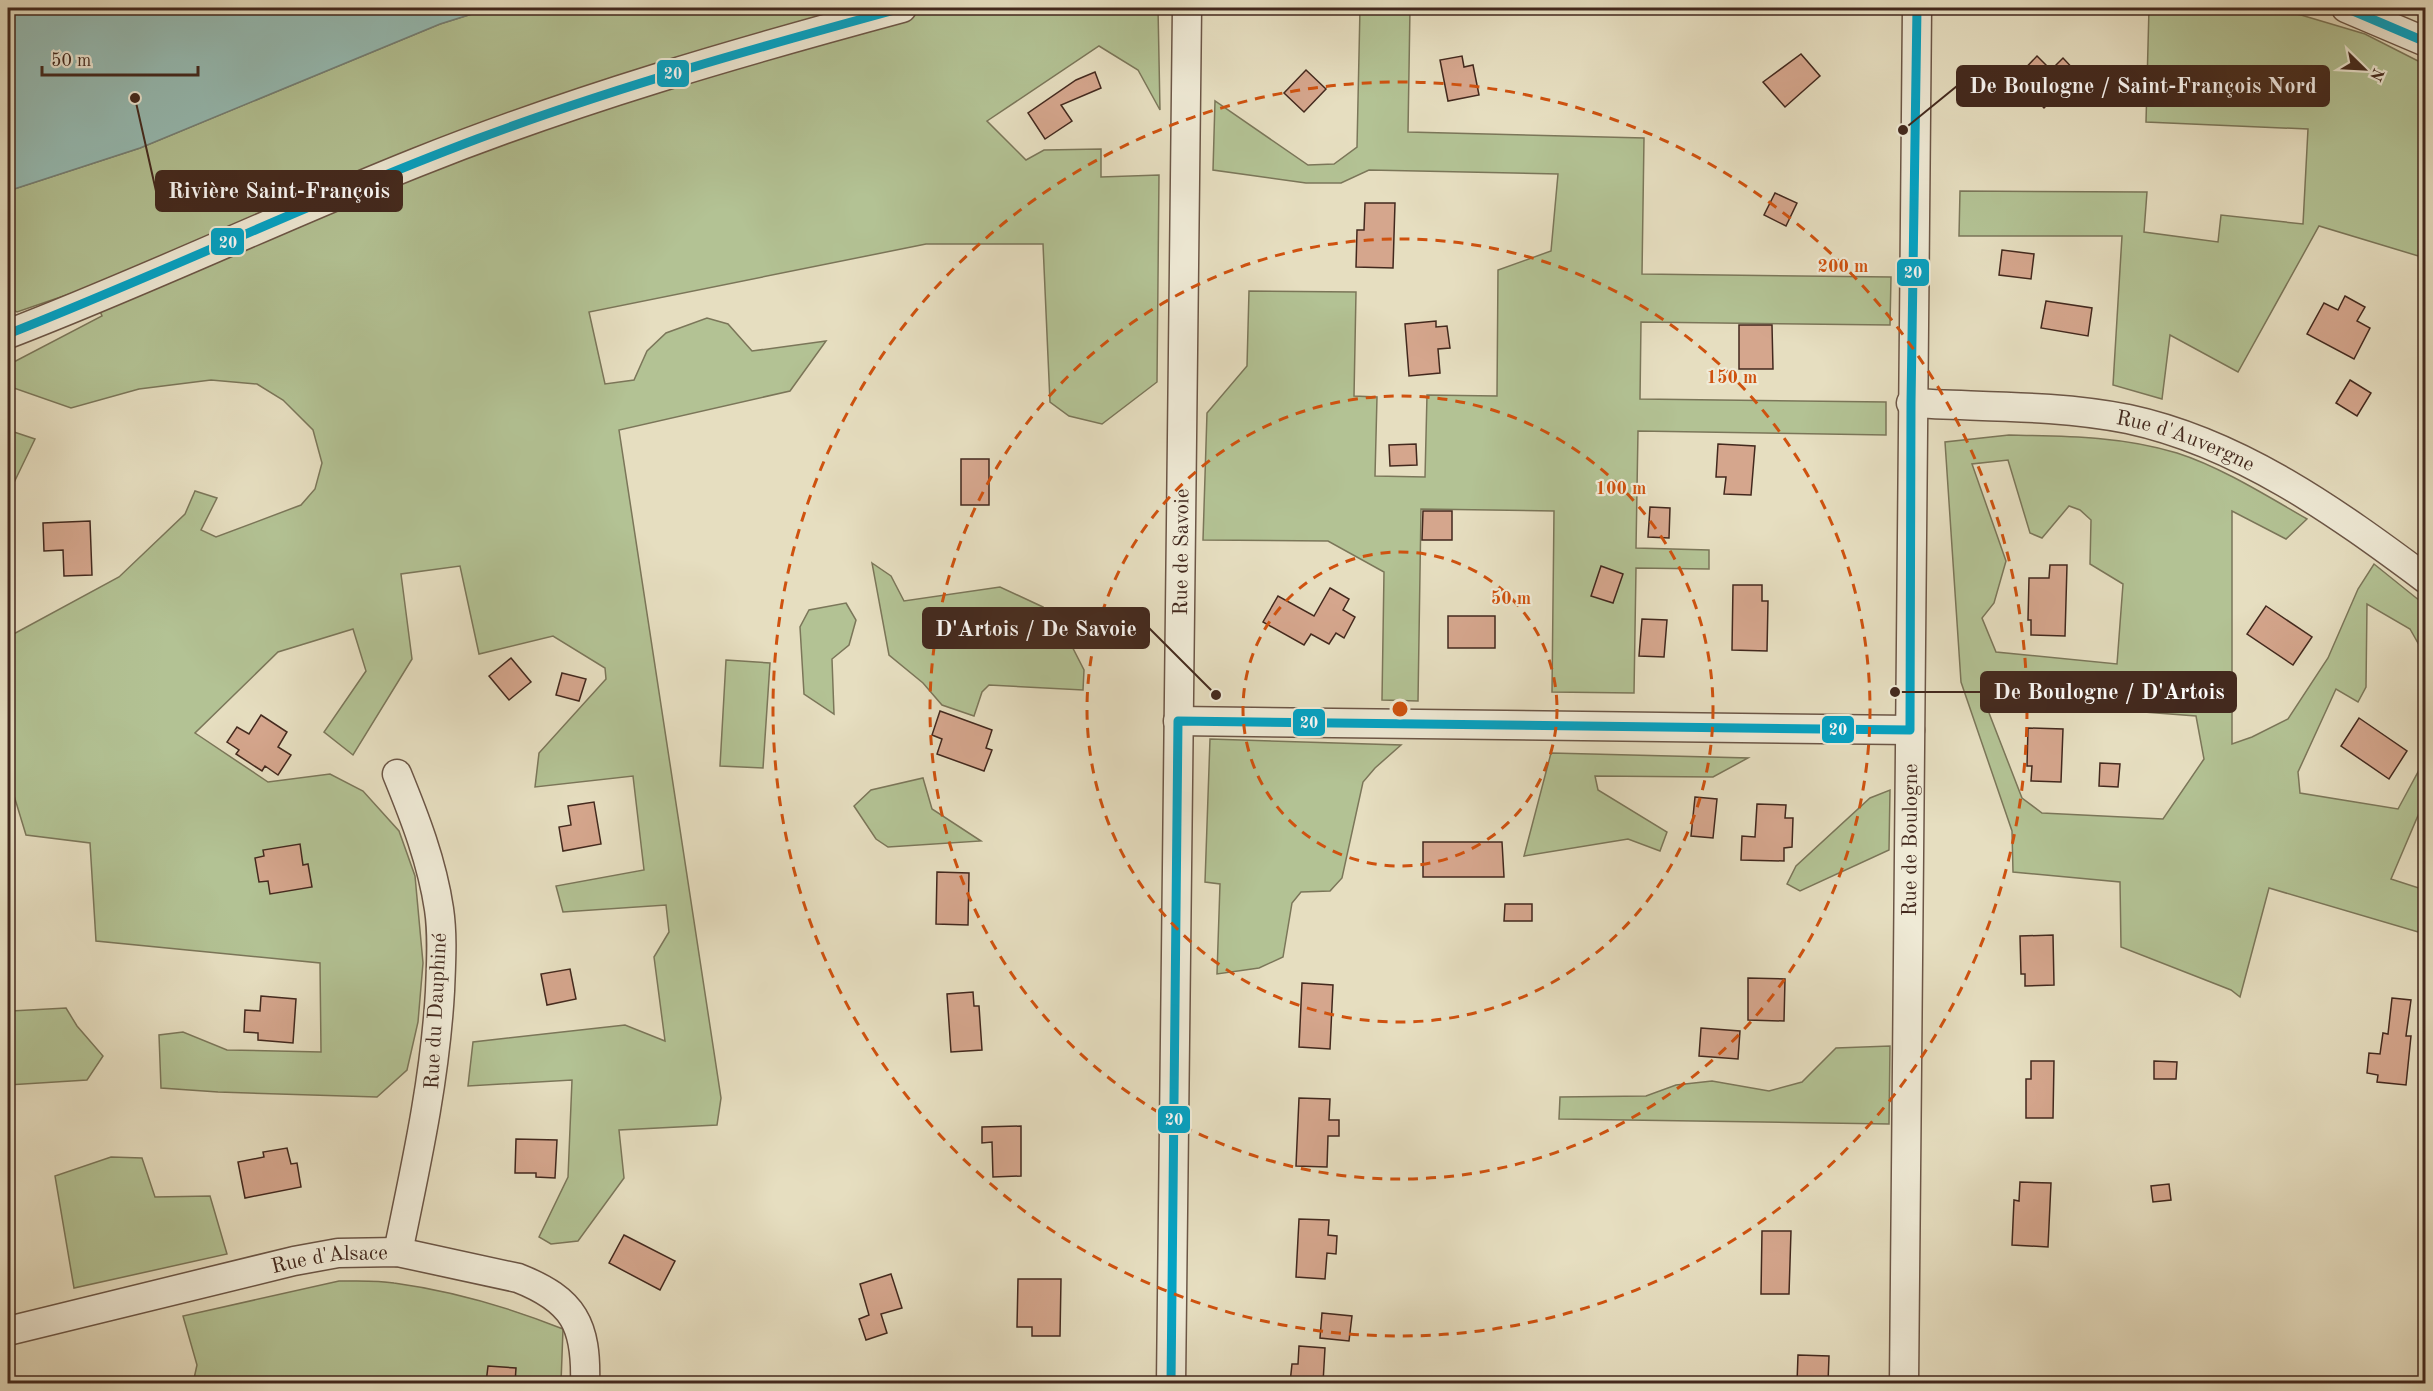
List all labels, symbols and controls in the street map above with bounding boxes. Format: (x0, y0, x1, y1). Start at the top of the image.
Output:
scale bar (42, 39, 198, 77)
north arrow (2334, 39, 2394, 99)
text: 50 m (51, 52, 91, 70)
line badge: 20 (656, 59, 690, 88)
text: N (2366, 65, 2386, 84)
callout: De Boulogne / Saint-François Nord (1957, 66, 2329, 106)
text: 20 (664, 67, 682, 83)
text: De Boulogne / Saint-François Nord (1969, 76, 2317, 98)
callout: Rivière Saint-François (156, 171, 402, 211)
text: Rivière Saint-François (168, 181, 390, 203)
line badge: 20 (210, 227, 245, 256)
text: 20 (219, 236, 237, 252)
text: 200 m (1818, 258, 1868, 276)
line badge: 20 (1896, 258, 1930, 287)
text: 20 (1904, 266, 1922, 282)
text: 150 m (1707, 369, 1757, 387)
street label: Rue d'Auvergne (2114, 408, 2258, 476)
text: 100 m (1596, 480, 1646, 498)
street label: Rue de Savoie (1171, 488, 1193, 616)
text: 50 m (1491, 590, 1531, 608)
callout: D'Artois / De Savoie (923, 608, 1149, 648)
text: D'Artois / De Savoie (935, 619, 1137, 641)
callout: De Boulogne / D'Artois (1981, 672, 2236, 712)
text: De Boulogne / D'Artois (1993, 682, 2225, 704)
centre of rings (1390, 699, 1410, 719)
line badge: 20 (1292, 708, 1326, 737)
line badge: 20 (1821, 715, 1855, 744)
text: 20 (1300, 716, 1318, 732)
text: 20 (1829, 723, 1847, 739)
street label: Rue de Boulogne (1900, 763, 1922, 917)
street label: Rue du Dauphiné (422, 932, 451, 1090)
line badge: 20 (1157, 1105, 1191, 1134)
text: 20 (1165, 1113, 1183, 1129)
street label: Rue d'Alsace (269, 1243, 388, 1278)

